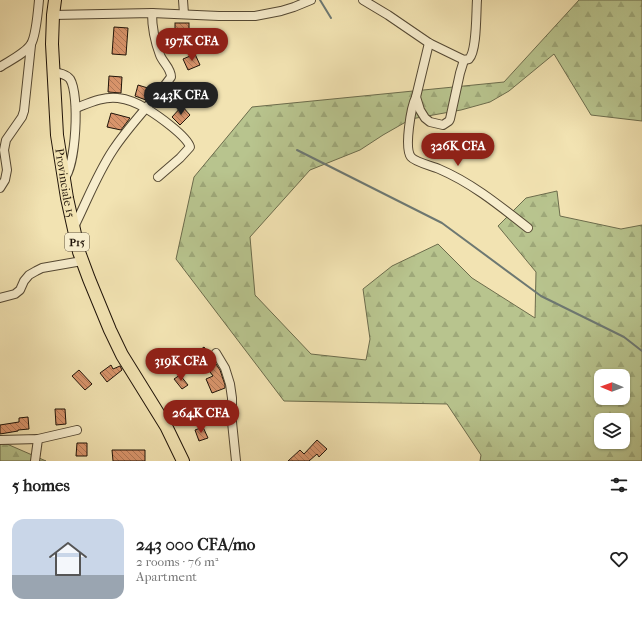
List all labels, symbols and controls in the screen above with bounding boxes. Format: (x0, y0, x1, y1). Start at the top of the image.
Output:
pin: 197K CFA (151, 28, 233, 62)
text: 197K CFA (165, 33, 219, 48)
pin: 243K CFA (140, 82, 222, 116)
text: 243K CFA (153, 87, 209, 102)
pin: 326K CFA (417, 133, 499, 167)
text: 326K CFA (430, 138, 486, 153)
street label: Provinciale 15 (52, 147, 78, 219)
road number: P15 (65, 233, 89, 251)
pin: 319K CFA (140, 348, 222, 382)
text: 319K CFA (155, 353, 207, 368)
north arrow (594, 369, 630, 405)
map controls (594, 369, 630, 449)
pin: 264K CFA (160, 400, 242, 434)
text: 264K CFA (172, 405, 230, 420)
button: layers (594, 413, 630, 449)
icon: filters (608, 474, 630, 496)
text: 5 homes (12, 475, 70, 495)
text: 243 000 CFA/mo (136, 534, 255, 554)
icon: home (44, 535, 92, 583)
icon: heart (608, 548, 630, 570)
text: 2 rooms · 76 m² (136, 554, 218, 569)
text: Apartment (136, 569, 197, 584)

